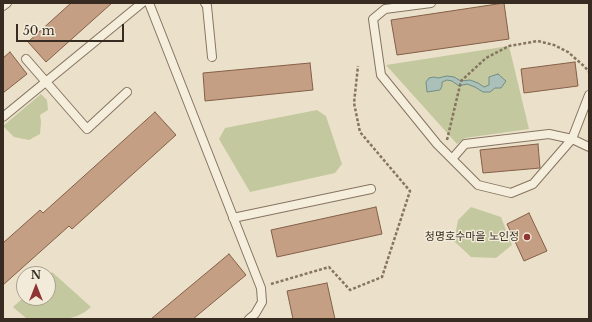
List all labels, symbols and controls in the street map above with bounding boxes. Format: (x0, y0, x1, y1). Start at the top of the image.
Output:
scale bar (18, 16, 126, 42)
text: 50 m (23, 23, 55, 38)
place label: 청명호수마을 노인정 (425, 230, 519, 244)
marker: 청명호수마을 노인정 (522, 232, 532, 242)
north arrow (16, 266, 56, 306)
text: N (31, 268, 41, 282)

